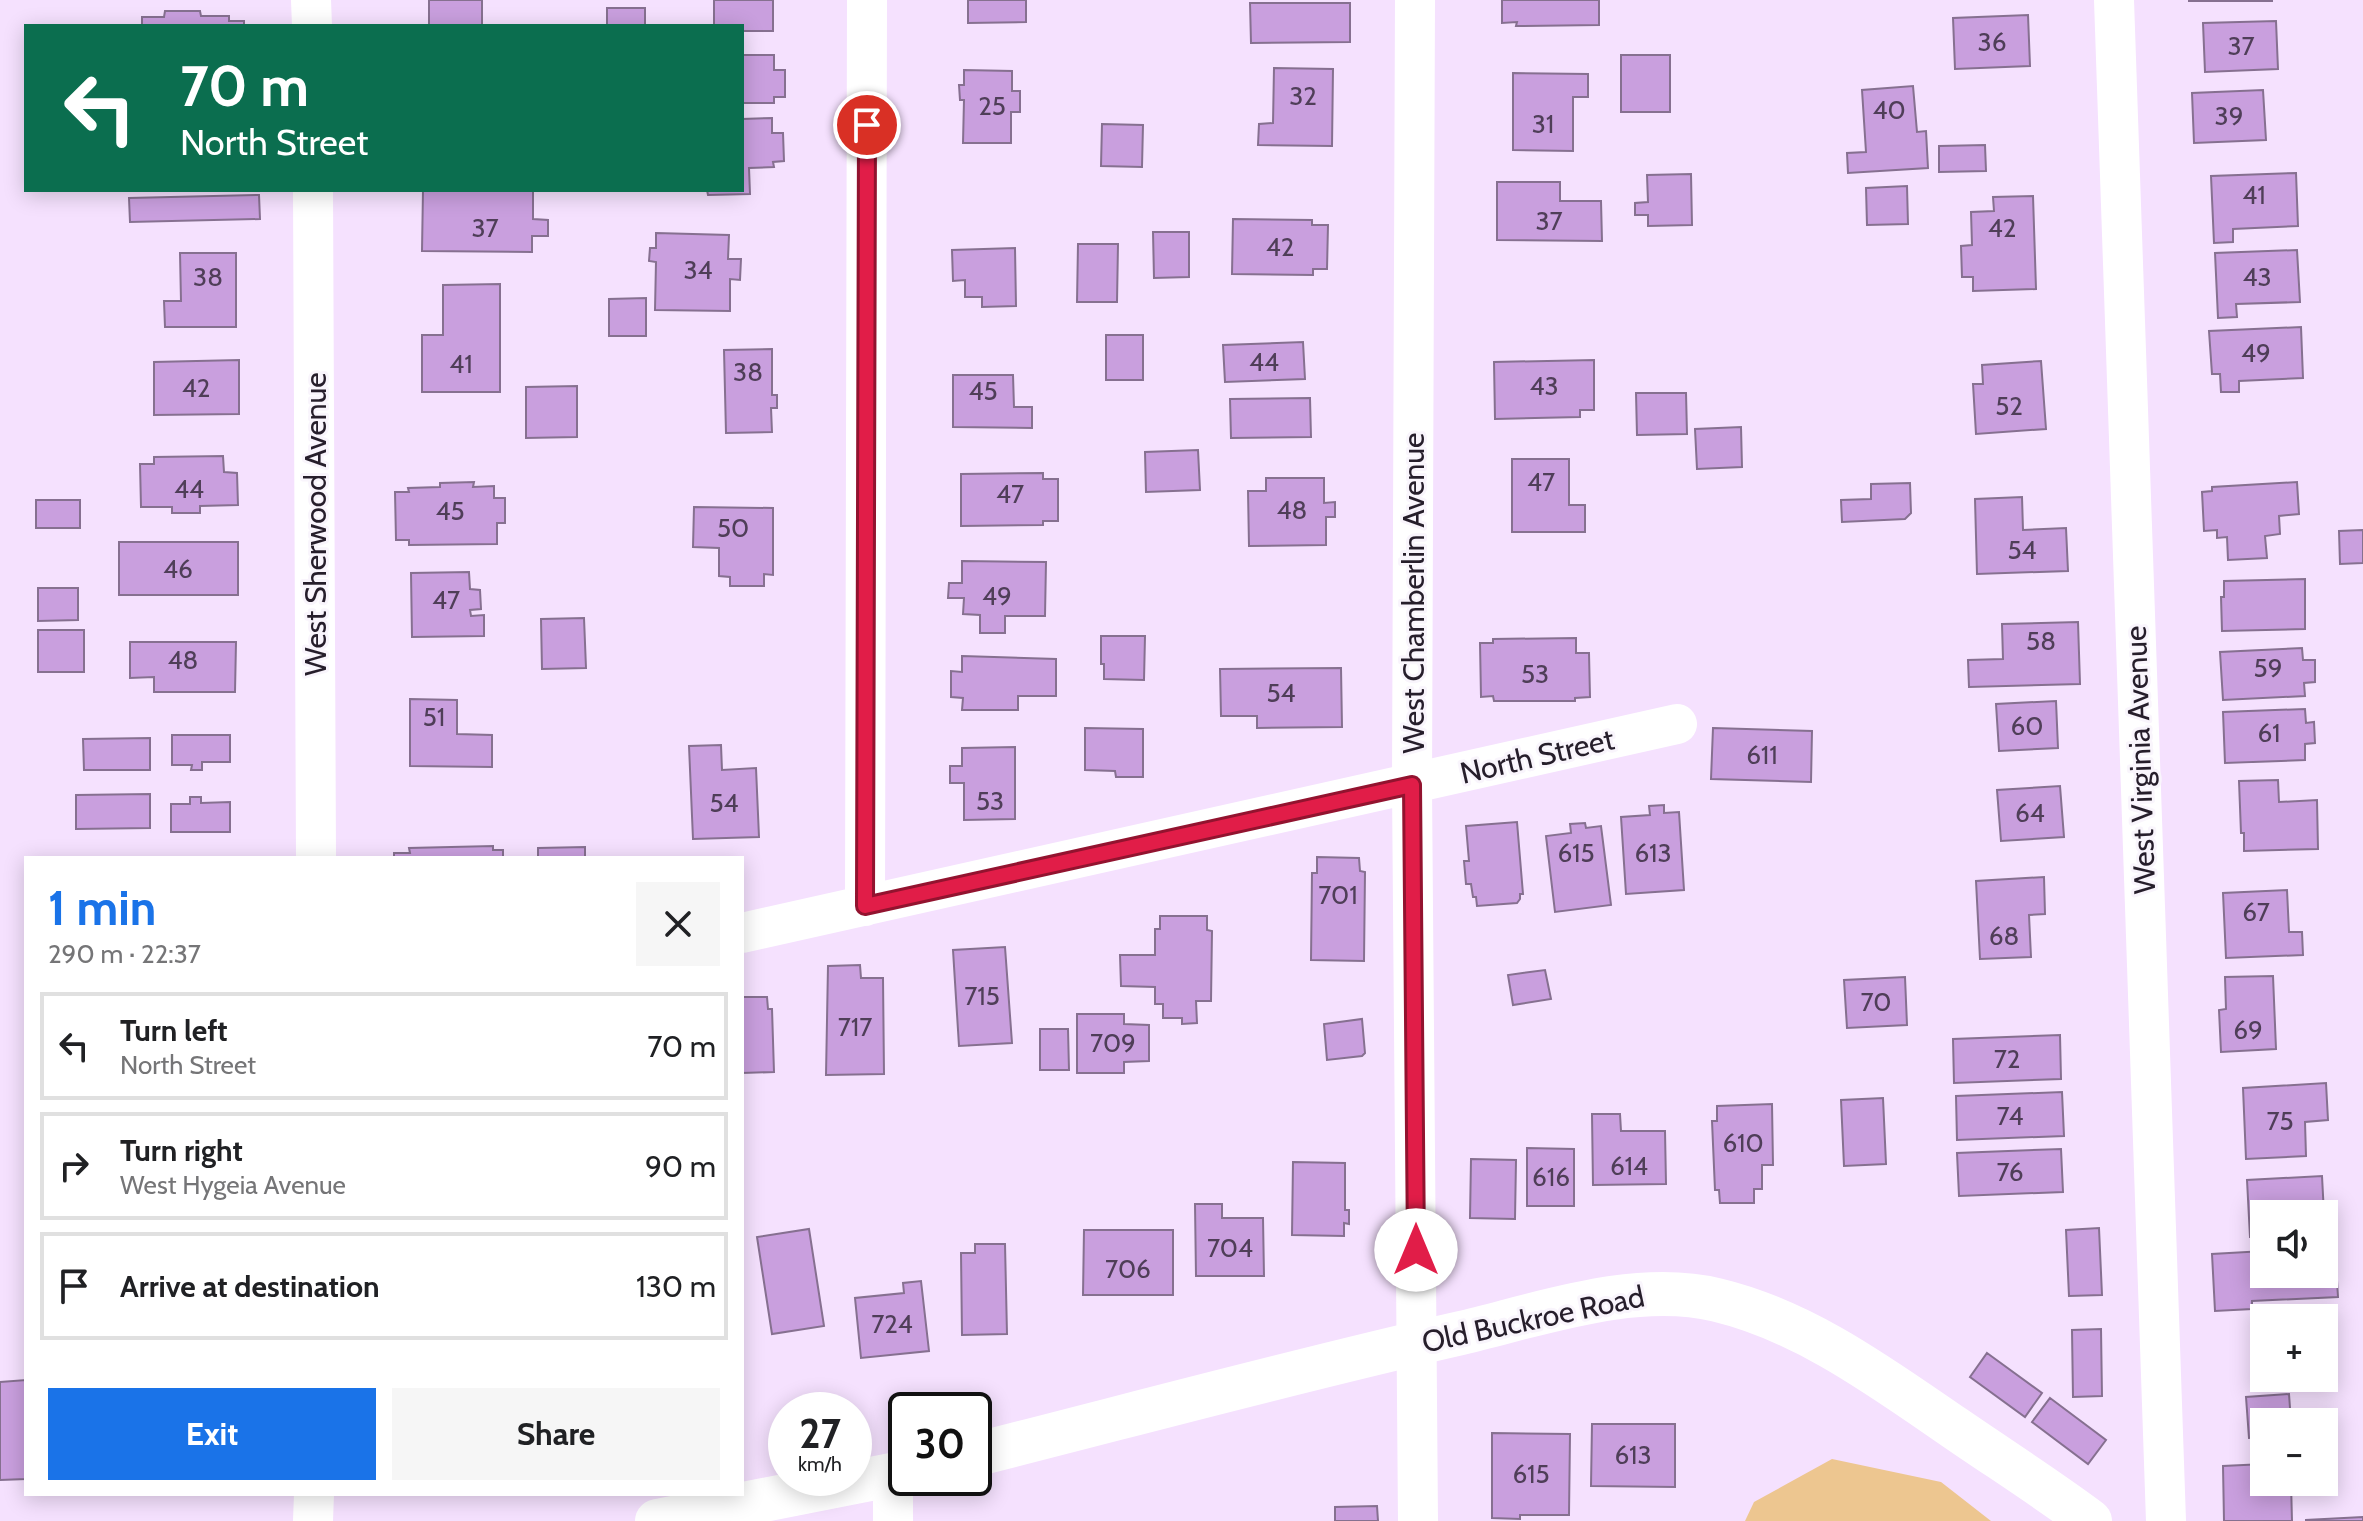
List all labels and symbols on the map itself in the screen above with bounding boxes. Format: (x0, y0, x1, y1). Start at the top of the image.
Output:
house number: 36 (1978, 26, 2006, 58)
house number: 37 (2227, 30, 2255, 62)
house number: 32 (1289, 80, 1317, 112)
house number: 25 (978, 90, 1006, 122)
pin (833, 91, 901, 159)
house number: 40 (1872, 94, 1906, 126)
house number: 39 (2215, 100, 2243, 132)
house number: 31 (1532, 108, 1554, 140)
house number: 41 (2242, 179, 2266, 211)
house number: 37 (1535, 205, 1563, 237)
house number: 37 (471, 212, 499, 244)
house number: 42 (1988, 212, 2016, 244)
house number: 42 (1266, 231, 1294, 263)
house number: 34 (683, 254, 713, 286)
house number: 38 (193, 261, 223, 293)
house number: 43 (2242, 261, 2272, 293)
house number: 49 (2241, 337, 2271, 369)
house number: 44 (1249, 346, 1279, 378)
house number: 41 (449, 348, 473, 380)
house number: 38 (733, 356, 763, 388)
house number: 43 (1529, 370, 1559, 402)
house number: 42 (182, 372, 210, 404)
street label: West Sherwood Avenue (297, 372, 334, 676)
house number: 45 (968, 375, 998, 407)
house number: 52 (1995, 390, 2023, 422)
street label: West Chamberlin Avenue (1395, 433, 1432, 753)
house number: 47 (1527, 466, 1555, 498)
house number: 44 (174, 473, 204, 505)
house number: 47 (996, 478, 1024, 510)
house number: 48 (1277, 494, 1307, 526)
house number: 45 (435, 495, 465, 527)
house number: 50 (717, 512, 749, 544)
house number: 54 (2007, 534, 2037, 566)
house number: 46 (163, 553, 193, 585)
house number: 49 (982, 580, 1012, 612)
house number: 47 (432, 584, 460, 616)
house number: 58 (2026, 625, 2056, 657)
street label: West Virginia Avenue (2117, 625, 2163, 895)
house number: 48 (168, 644, 198, 676)
house number: 59 (2254, 652, 2282, 684)
house number: 53 (1521, 658, 1549, 690)
house number: 54 (1266, 677, 1296, 709)
house number: 51 (423, 701, 445, 733)
house number: 60 (2011, 710, 2043, 742)
house number: 61 (2257, 717, 2281, 749)
street label: North Street (1456, 720, 1618, 792)
house number: 611 (1746, 739, 1778, 771)
house number: 53 (976, 785, 1004, 817)
house number: 54 (709, 787, 739, 819)
house number: 64 (2015, 797, 2045, 829)
house number: 615 (1557, 837, 1595, 869)
house number: 613 (1634, 837, 1672, 869)
house number: 701 (1318, 879, 1358, 911)
house number: 67 (2242, 896, 2270, 928)
house number: 68 (1989, 920, 2019, 952)
house number: 715 (964, 980, 1000, 1012)
house number: 70 (1861, 986, 1892, 1018)
house number: 717 (838, 1011, 872, 1043)
house number: 69 (2233, 1014, 2263, 1046)
house number: 709 (1090, 1027, 1136, 1059)
house number: 72 (1994, 1043, 2020, 1075)
house number: 74 (1996, 1100, 2024, 1132)
house number: 75 (2266, 1105, 2294, 1137)
house number: 610 (1722, 1127, 1764, 1159)
house number: 614 (1610, 1150, 1648, 1182)
house number: 76 (1996, 1156, 2024, 1188)
house number: 616 (1532, 1161, 1570, 1193)
position arrow (1374, 1208, 1458, 1292)
house number: 704 (1207, 1232, 1253, 1264)
house number: 706 (1105, 1253, 1151, 1285)
street label: Old Buckroe Road (1418, 1277, 1648, 1361)
house number: 724 (871, 1308, 913, 1340)
speed limit sign: 30 (888, 1392, 992, 1496)
house number: 613 (1614, 1439, 1652, 1471)
house number: 615 (1512, 1458, 1550, 1490)

